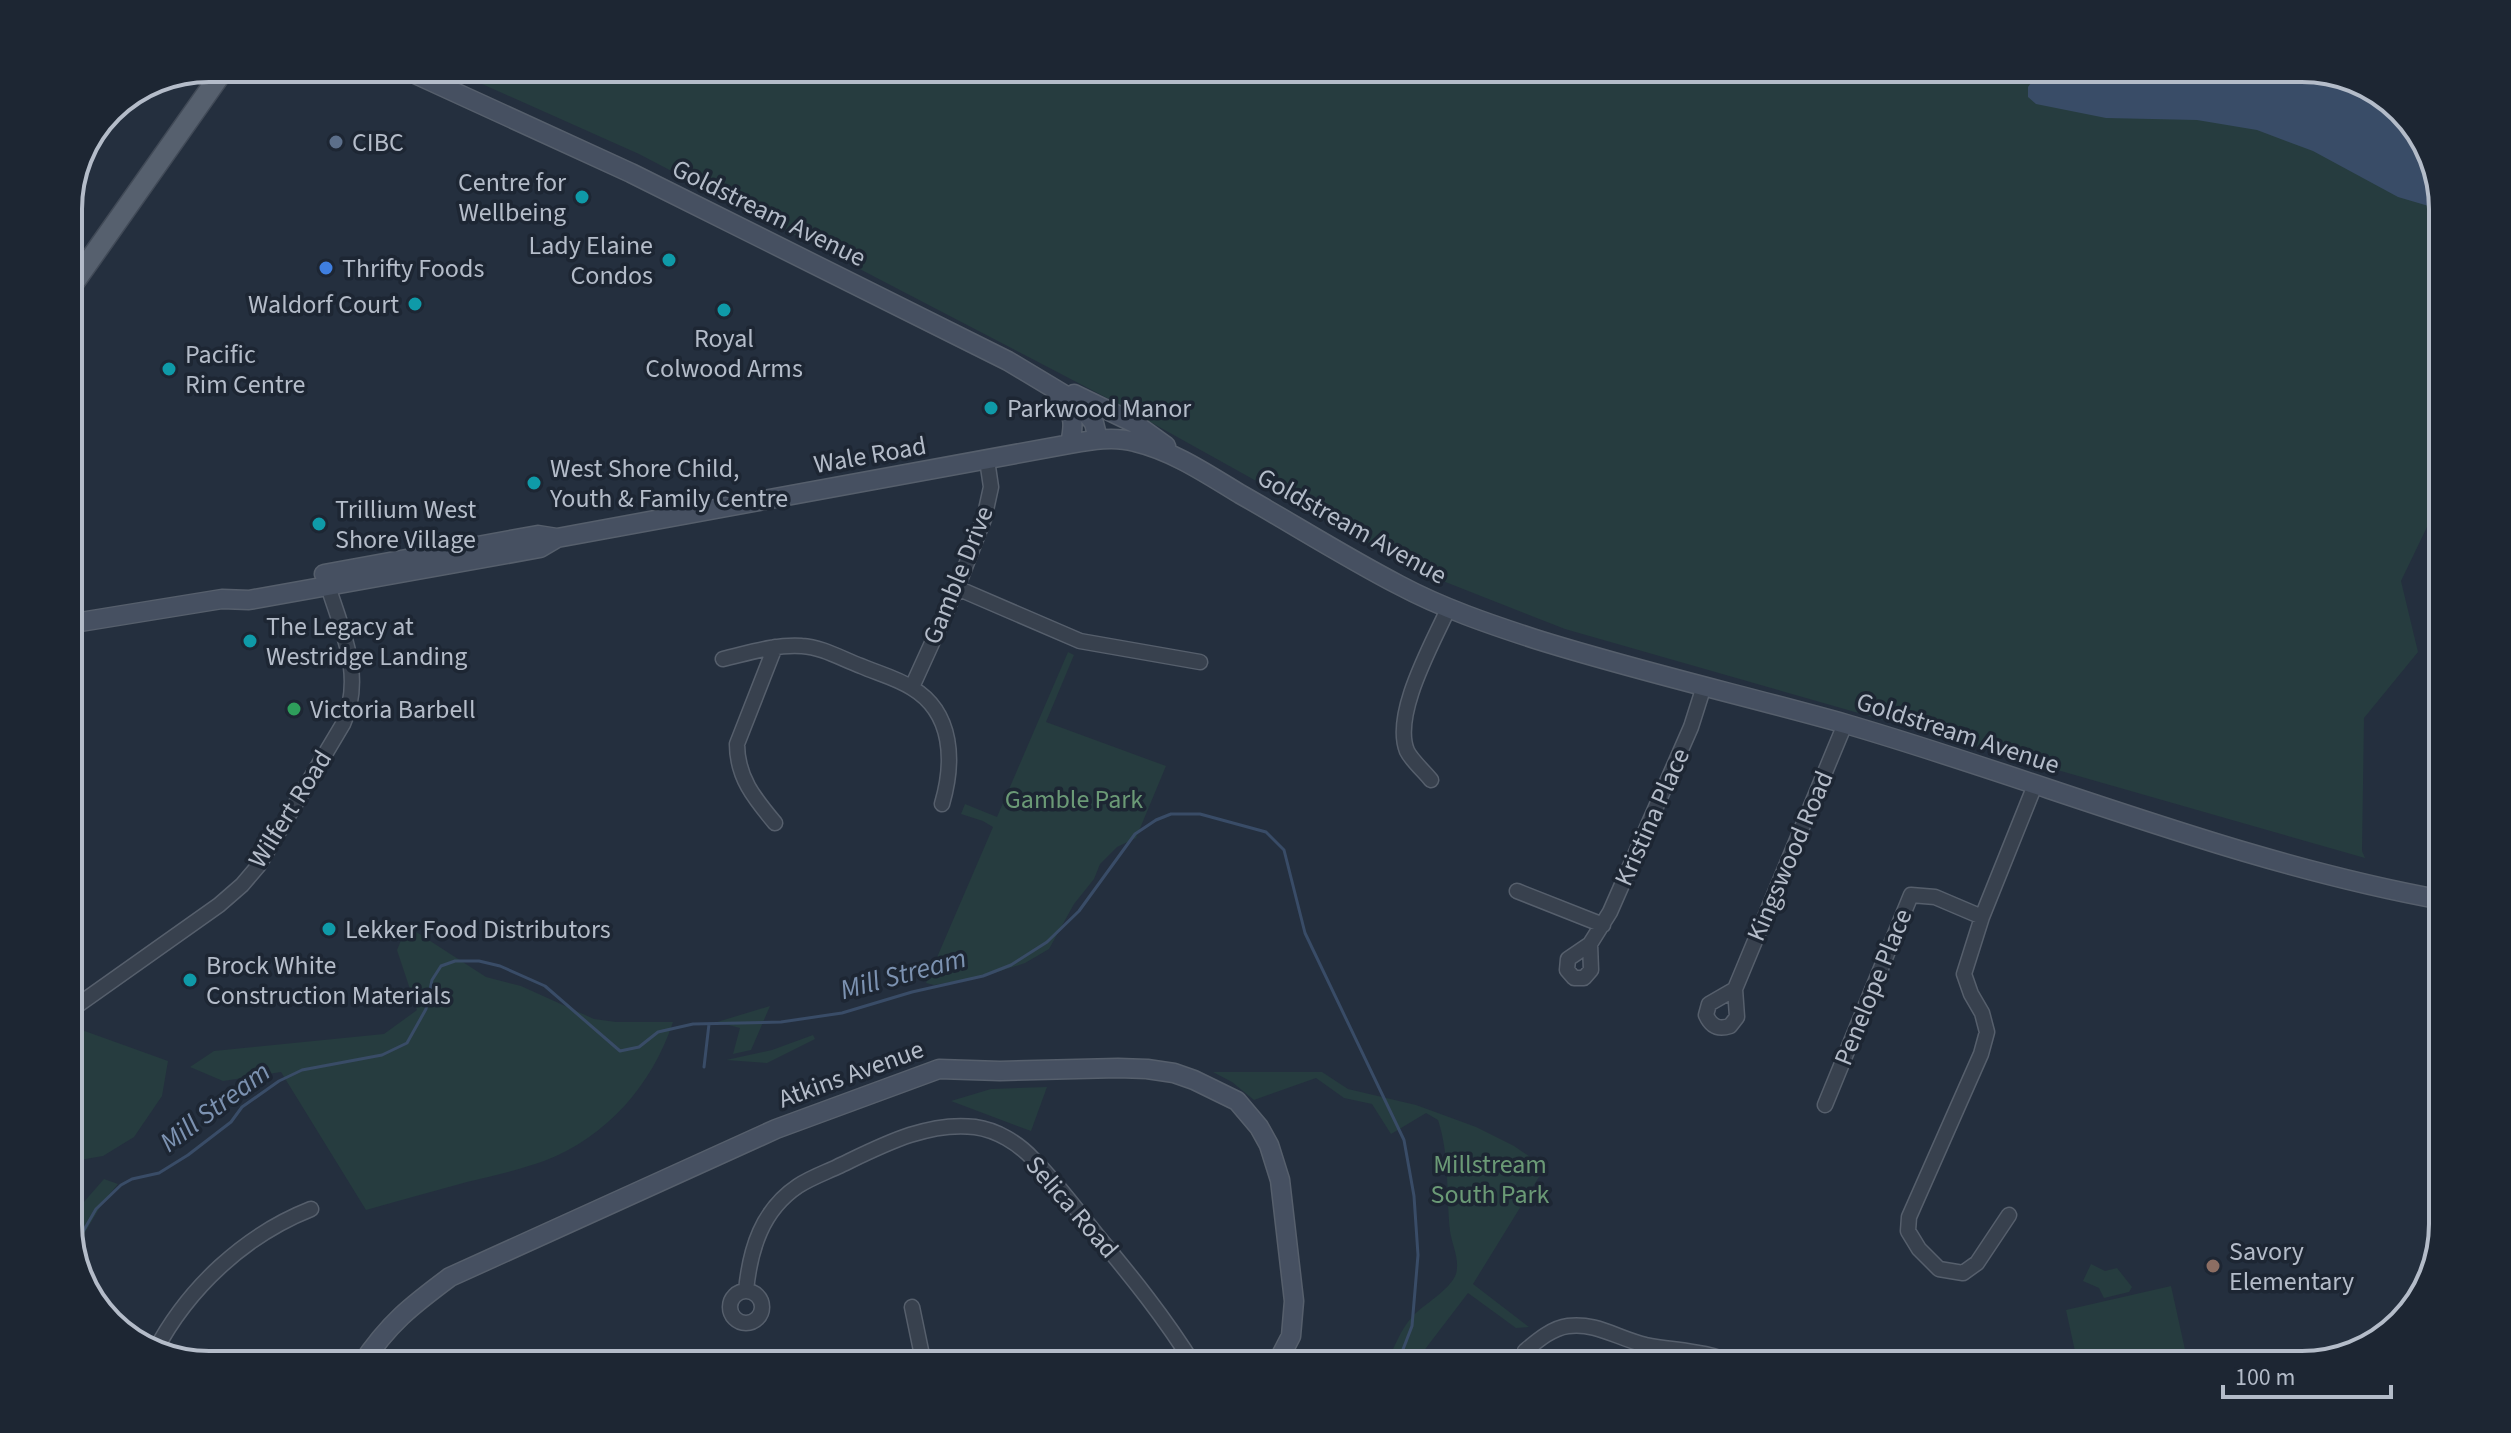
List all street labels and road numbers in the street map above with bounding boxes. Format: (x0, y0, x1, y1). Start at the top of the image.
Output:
street label: Goldstream Avenue (666, 150, 872, 276)
street label: Wale Road (811, 427, 929, 483)
street label: Goldstream Avenue (1250, 459, 1454, 593)
street label: Gamble Drive (913, 500, 1003, 650)
street label: Goldstream Avenue (1852, 683, 2064, 783)
street label: Kristina Place (1605, 742, 1699, 892)
street label: Wilfert Road (239, 743, 341, 875)
street label: Kingswood Road (1737, 765, 1843, 947)
street label: Penelope Place (1825, 903, 1921, 1071)
street label: Atkins Avenue (773, 1031, 929, 1117)
street label: Selica Road (1017, 1147, 1127, 1267)

